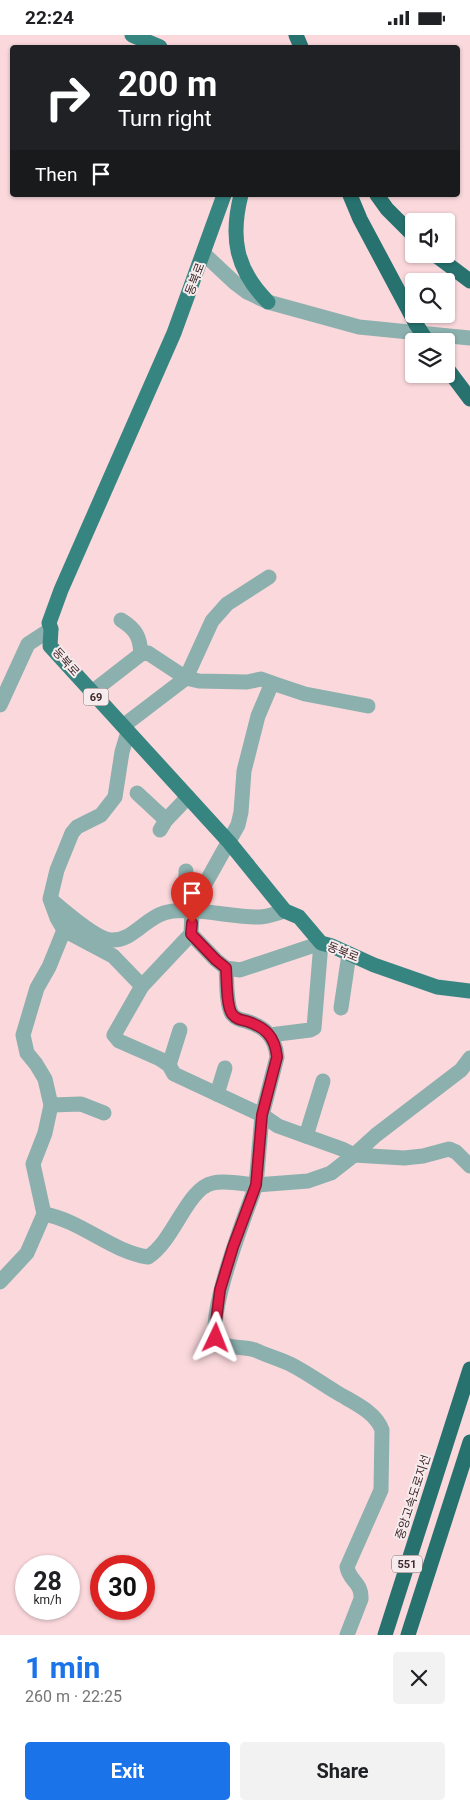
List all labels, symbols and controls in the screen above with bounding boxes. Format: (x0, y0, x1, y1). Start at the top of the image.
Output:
text: 22:24 (25, 6, 74, 29)
text: 200 m (118, 64, 217, 105)
icon: right (35, 65, 100, 130)
text: Turn right (118, 106, 212, 131)
icon: arrive (87, 160, 115, 188)
text: Then (35, 163, 77, 186)
map controls (405, 213, 455, 383)
button: sound (405, 213, 455, 263)
street label: 동북로 (183, 261, 207, 297)
button: search (405, 273, 455, 323)
button: layers (405, 333, 455, 383)
street label: 동북로 (50, 645, 82, 679)
road number: 69 (84, 689, 108, 705)
pin (171, 872, 213, 923)
icon: arrive (178, 879, 206, 907)
street label: 동북로 (325, 939, 361, 965)
position arrow (189, 1311, 241, 1363)
street label: 중앙고속도로지선 (393, 1453, 433, 1541)
speed limit sign: 30 (90, 1555, 155, 1620)
road number: 551 (392, 1555, 422, 1573)
text: 28 (33, 1567, 62, 1596)
text: km/h (33, 1593, 62, 1607)
text: 1 min (25, 1650, 100, 1685)
button: close (393, 1652, 445, 1704)
text: 260 m · 22:25 (25, 1687, 122, 1706)
button: Exit (25, 1742, 230, 1800)
button: Share (240, 1742, 445, 1800)

